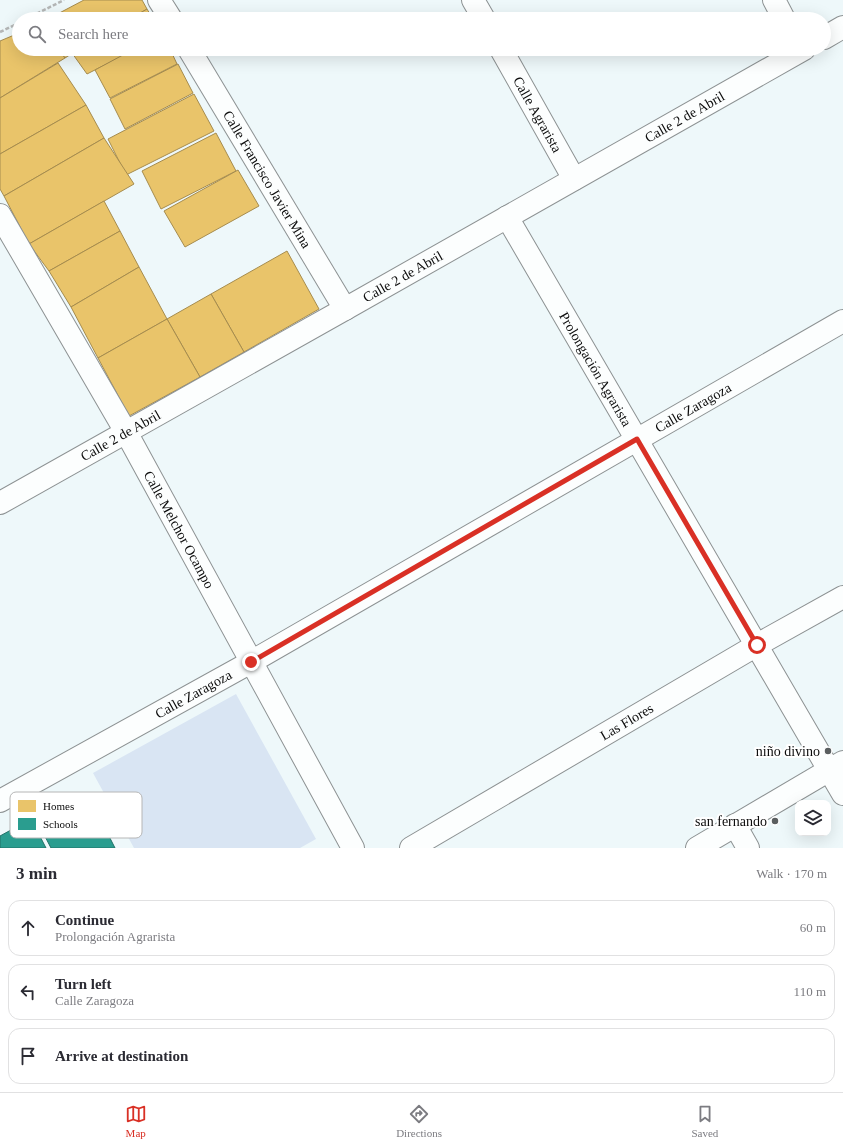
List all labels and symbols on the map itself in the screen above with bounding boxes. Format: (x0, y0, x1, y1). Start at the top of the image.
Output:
street label: Calle Agrarista (511, 74, 565, 156)
street label: Calle 2 de Abril (642, 88, 727, 145)
street label: Calle Francisco Javier Mina (220, 108, 315, 251)
street label: Calle 2 de Abril (360, 248, 445, 305)
street label: Prolongación Agrarista (556, 309, 635, 430)
street label: Calle Zaragoza (652, 379, 734, 435)
street label: Calle 2 de Abril (78, 407, 163, 464)
street label: Calle Melchor Ocampo (141, 468, 217, 591)
route start (748, 636, 766, 654)
route end (242, 653, 260, 671)
street label: Calle Zaragoza (152, 666, 235, 721)
street label: Las Flores (597, 700, 656, 743)
place label: niño divino (756, 744, 820, 759)
marker: niño divino (823, 746, 833, 756)
legend (10, 792, 142, 838)
text: Homes (43, 800, 74, 812)
place label: san fernando (695, 814, 767, 829)
marker: san fernando (770, 816, 780, 826)
text: Schools (43, 818, 78, 830)

